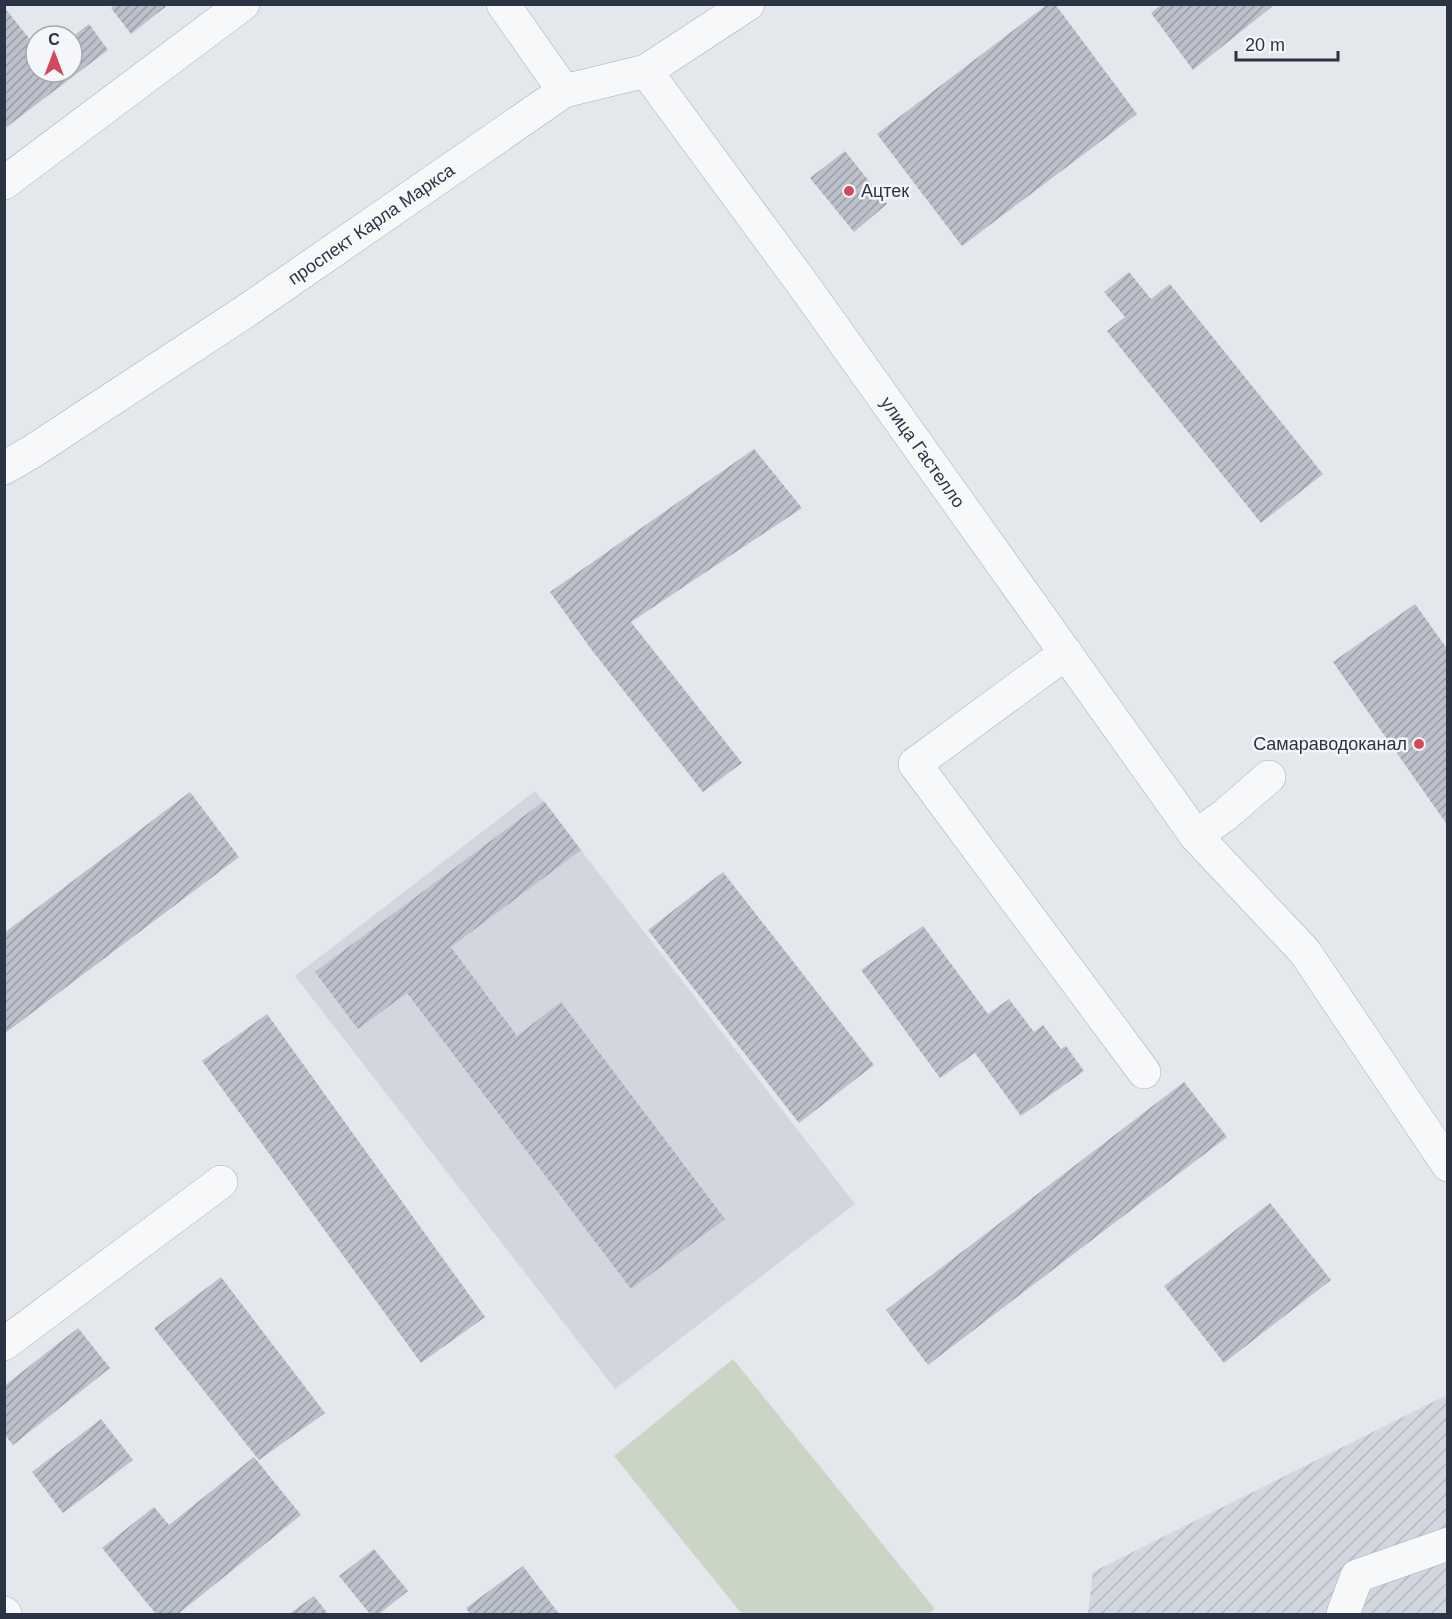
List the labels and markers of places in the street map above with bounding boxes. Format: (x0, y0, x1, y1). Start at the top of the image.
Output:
place label: Ацтек (861, 181, 909, 201)
marker: Ацтек (842, 184, 856, 198)
place label: Самараводоканал (1253, 734, 1407, 754)
marker: Самараводоканал (1412, 737, 1426, 751)

